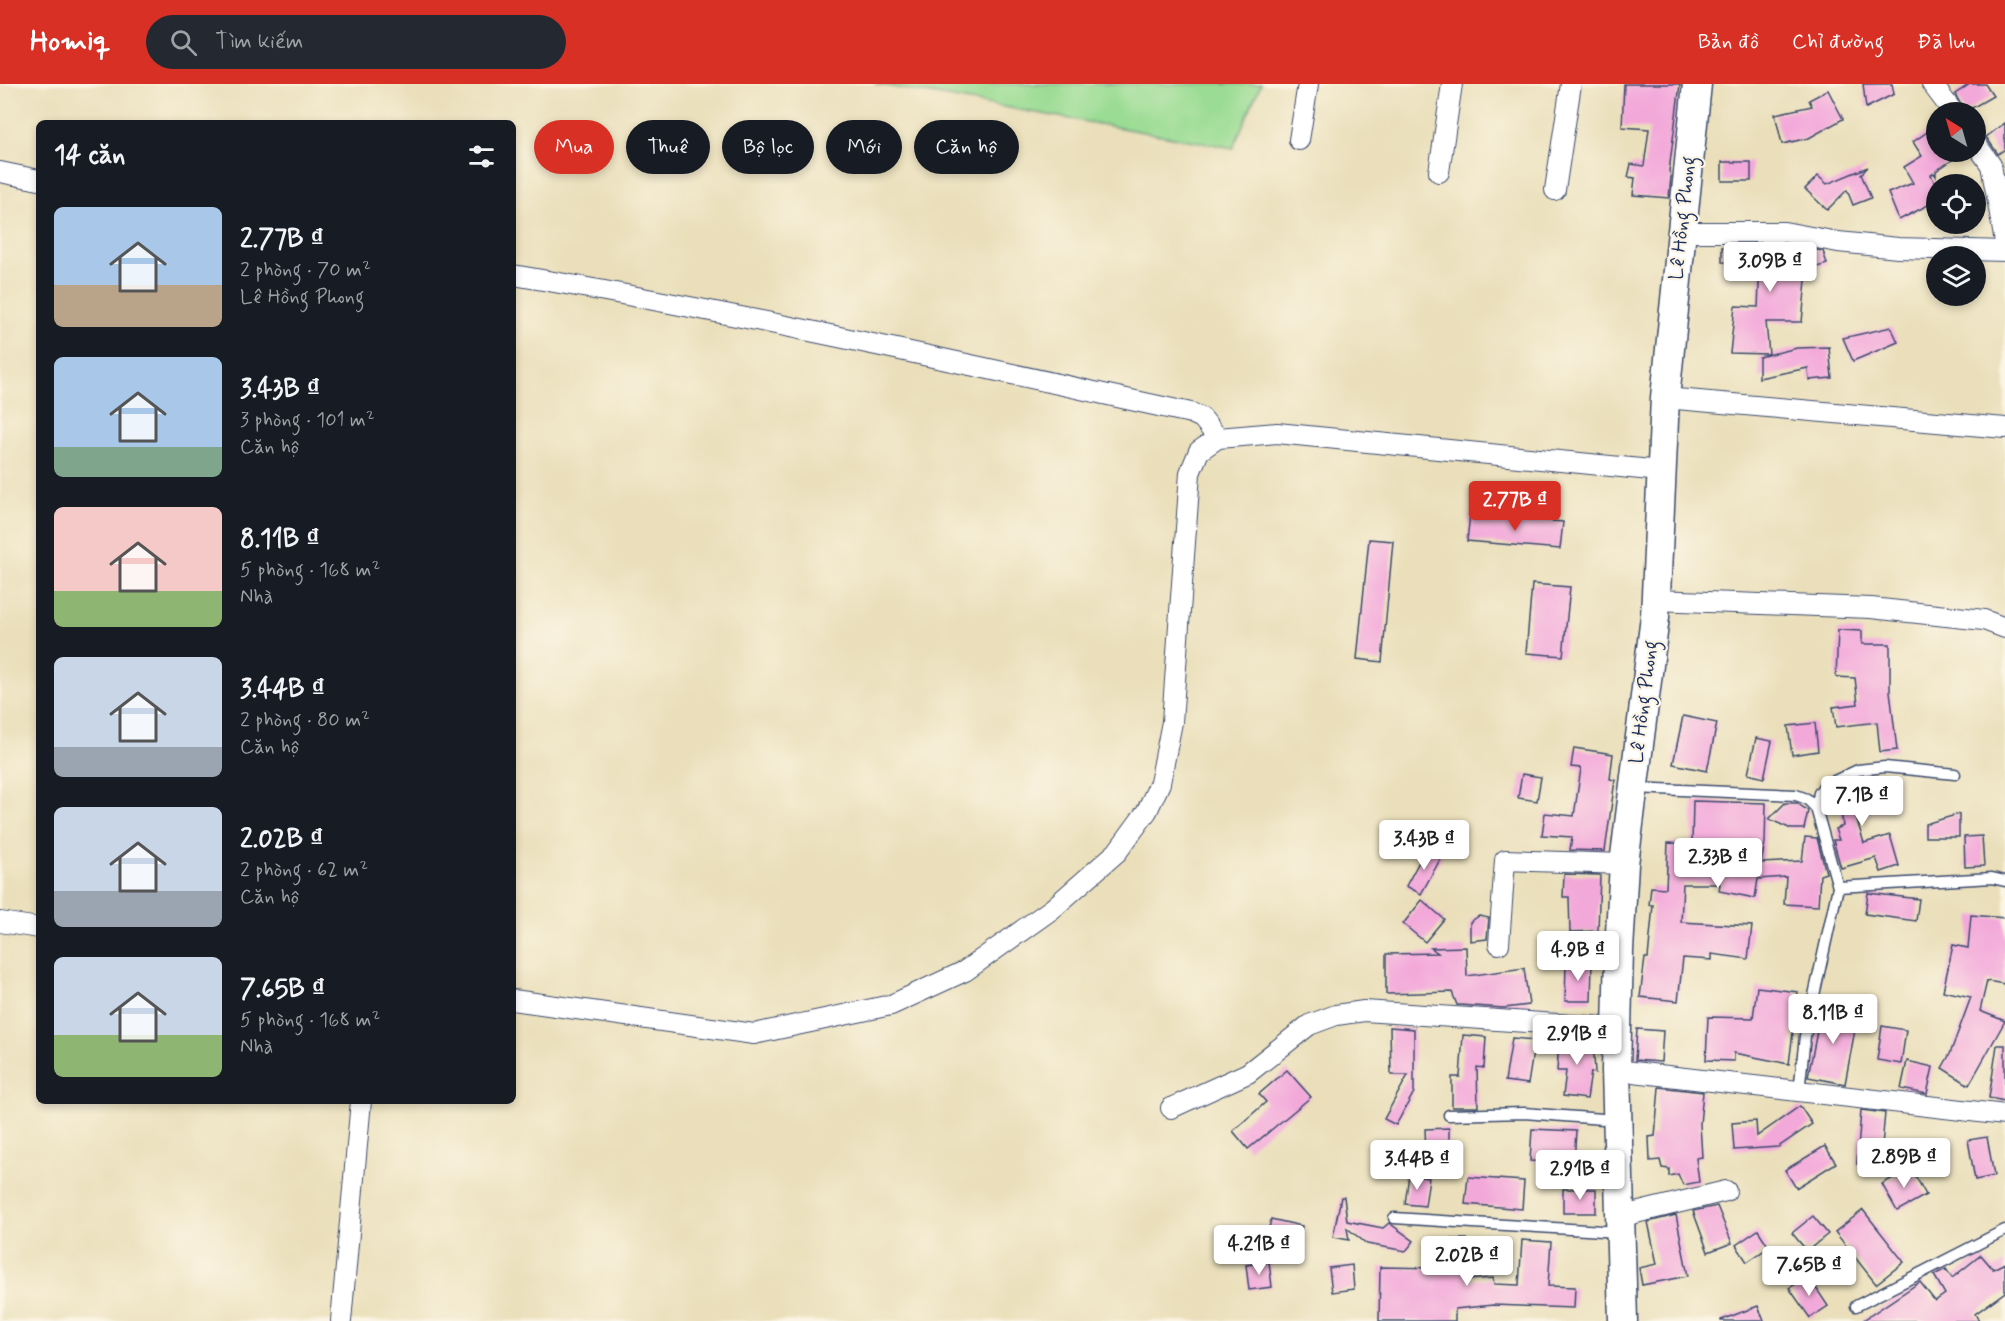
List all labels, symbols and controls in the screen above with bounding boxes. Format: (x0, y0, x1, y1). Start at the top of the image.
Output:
search box (146, 15, 566, 69)
text: Homiq (30, 24, 110, 61)
icon: search (167, 26, 200, 59)
text: Tìm kiếm (215, 28, 303, 56)
text: Bản đồ (1698, 28, 1759, 56)
text: Chỉ đường (1792, 28, 1884, 56)
text: Đã lưu (1917, 28, 1975, 56)
north arrow (1926, 102, 1986, 162)
map controls (1926, 102, 1986, 306)
chip: Mua (534, 120, 614, 174)
chip: Thuê (626, 120, 710, 174)
chip: Bộ lọc (722, 120, 814, 174)
chip: Mới (826, 120, 902, 174)
chip: Căn hộ (914, 120, 1019, 174)
text: 14 căn (54, 139, 125, 173)
icon: filters (465, 140, 498, 173)
street label: Lê Hồng Phong (1663, 155, 1705, 281)
button: locate (1926, 174, 1986, 234)
text: 2.77B ₫ (240, 223, 324, 257)
icon: home (102, 231, 174, 303)
pin: 3.09B ₫ (1715, 242, 1825, 293)
button: layers (1926, 246, 1986, 306)
text: 3.09B ₫ (1738, 248, 1802, 275)
text: 2 phòng · 70 m² (240, 257, 371, 284)
text: Lê Hồng Phong (240, 284, 364, 311)
text: 3.43B ₫ (240, 373, 320, 407)
icon: home (102, 381, 174, 453)
text: 3 phòng · 101 m² (240, 407, 375, 434)
text: Căn hộ (240, 434, 300, 461)
pin: 2.77B ₫ (1460, 481, 1570, 532)
text: 2.77B ₫ (1483, 487, 1547, 514)
text: 8.11B ₫ (240, 523, 320, 557)
icon: home (102, 531, 174, 603)
text: 5 phòng · 168 m² (240, 557, 380, 584)
text: Nhà (240, 584, 273, 611)
street label: Lê Hồng Phong (1623, 639, 1667, 766)
text: 3.44B ₫ (240, 673, 325, 707)
icon: home (102, 681, 174, 753)
text: 2 phòng · 80 m² (240, 707, 370, 734)
text: Căn hộ (240, 734, 300, 761)
pin: 7.1B ₫ (1813, 776, 1911, 827)
text: 7.1B ₫ (1835, 782, 1889, 809)
pin: 3.43B ₫ (1369, 820, 1479, 871)
text: 2.02B ₫ (240, 823, 323, 857)
text: 3.43B ₫ (1393, 826, 1455, 853)
icon: home (102, 831, 174, 903)
pin: 2.33B ₫ (1663, 838, 1773, 889)
text: 2.33B ₫ (1688, 844, 1748, 871)
text: 2 phòng · 62 m² (240, 857, 368, 884)
text: Căn hộ (240, 884, 300, 911)
pin: 4.9B ₫ (1529, 931, 1627, 982)
text: 4.9B ₫ (1551, 937, 1605, 964)
text: 7.65B ₫ (240, 973, 325, 1007)
icon: home (102, 981, 174, 1053)
pin: 8.11B ₫ (1778, 994, 1888, 1045)
text: 8.11B ₫ (1802, 1000, 1864, 1027)
text: 5 phòng · 168 m² (240, 1007, 380, 1034)
pin: 2.91B ₫ (1522, 1015, 1632, 1066)
text: 2.91B ₫ (1547, 1021, 1607, 1048)
text: Nhà (240, 1034, 273, 1061)
pin: 2.89B ₫ (1849, 1138, 1959, 1189)
pin: 3.44B ₫ (1362, 1140, 1472, 1191)
text: 2.89B ₫ (1871, 1144, 1937, 1171)
text: 3.44B ₫ (1384, 1146, 1450, 1173)
pin: 2.91B ₫ (1525, 1150, 1635, 1201)
text: 2.91B ₫ (1550, 1156, 1610, 1183)
pin: 4.21B ₫ (1204, 1225, 1314, 1276)
text: 4.21B ₫ (1228, 1231, 1290, 1258)
pin: 2.02B ₫ (1412, 1236, 1522, 1287)
text: 2.02B ₫ (1435, 1242, 1499, 1269)
pin: 7.65B ₫ (1754, 1246, 1864, 1297)
text: 7.65B ₫ (1776, 1252, 1842, 1279)

